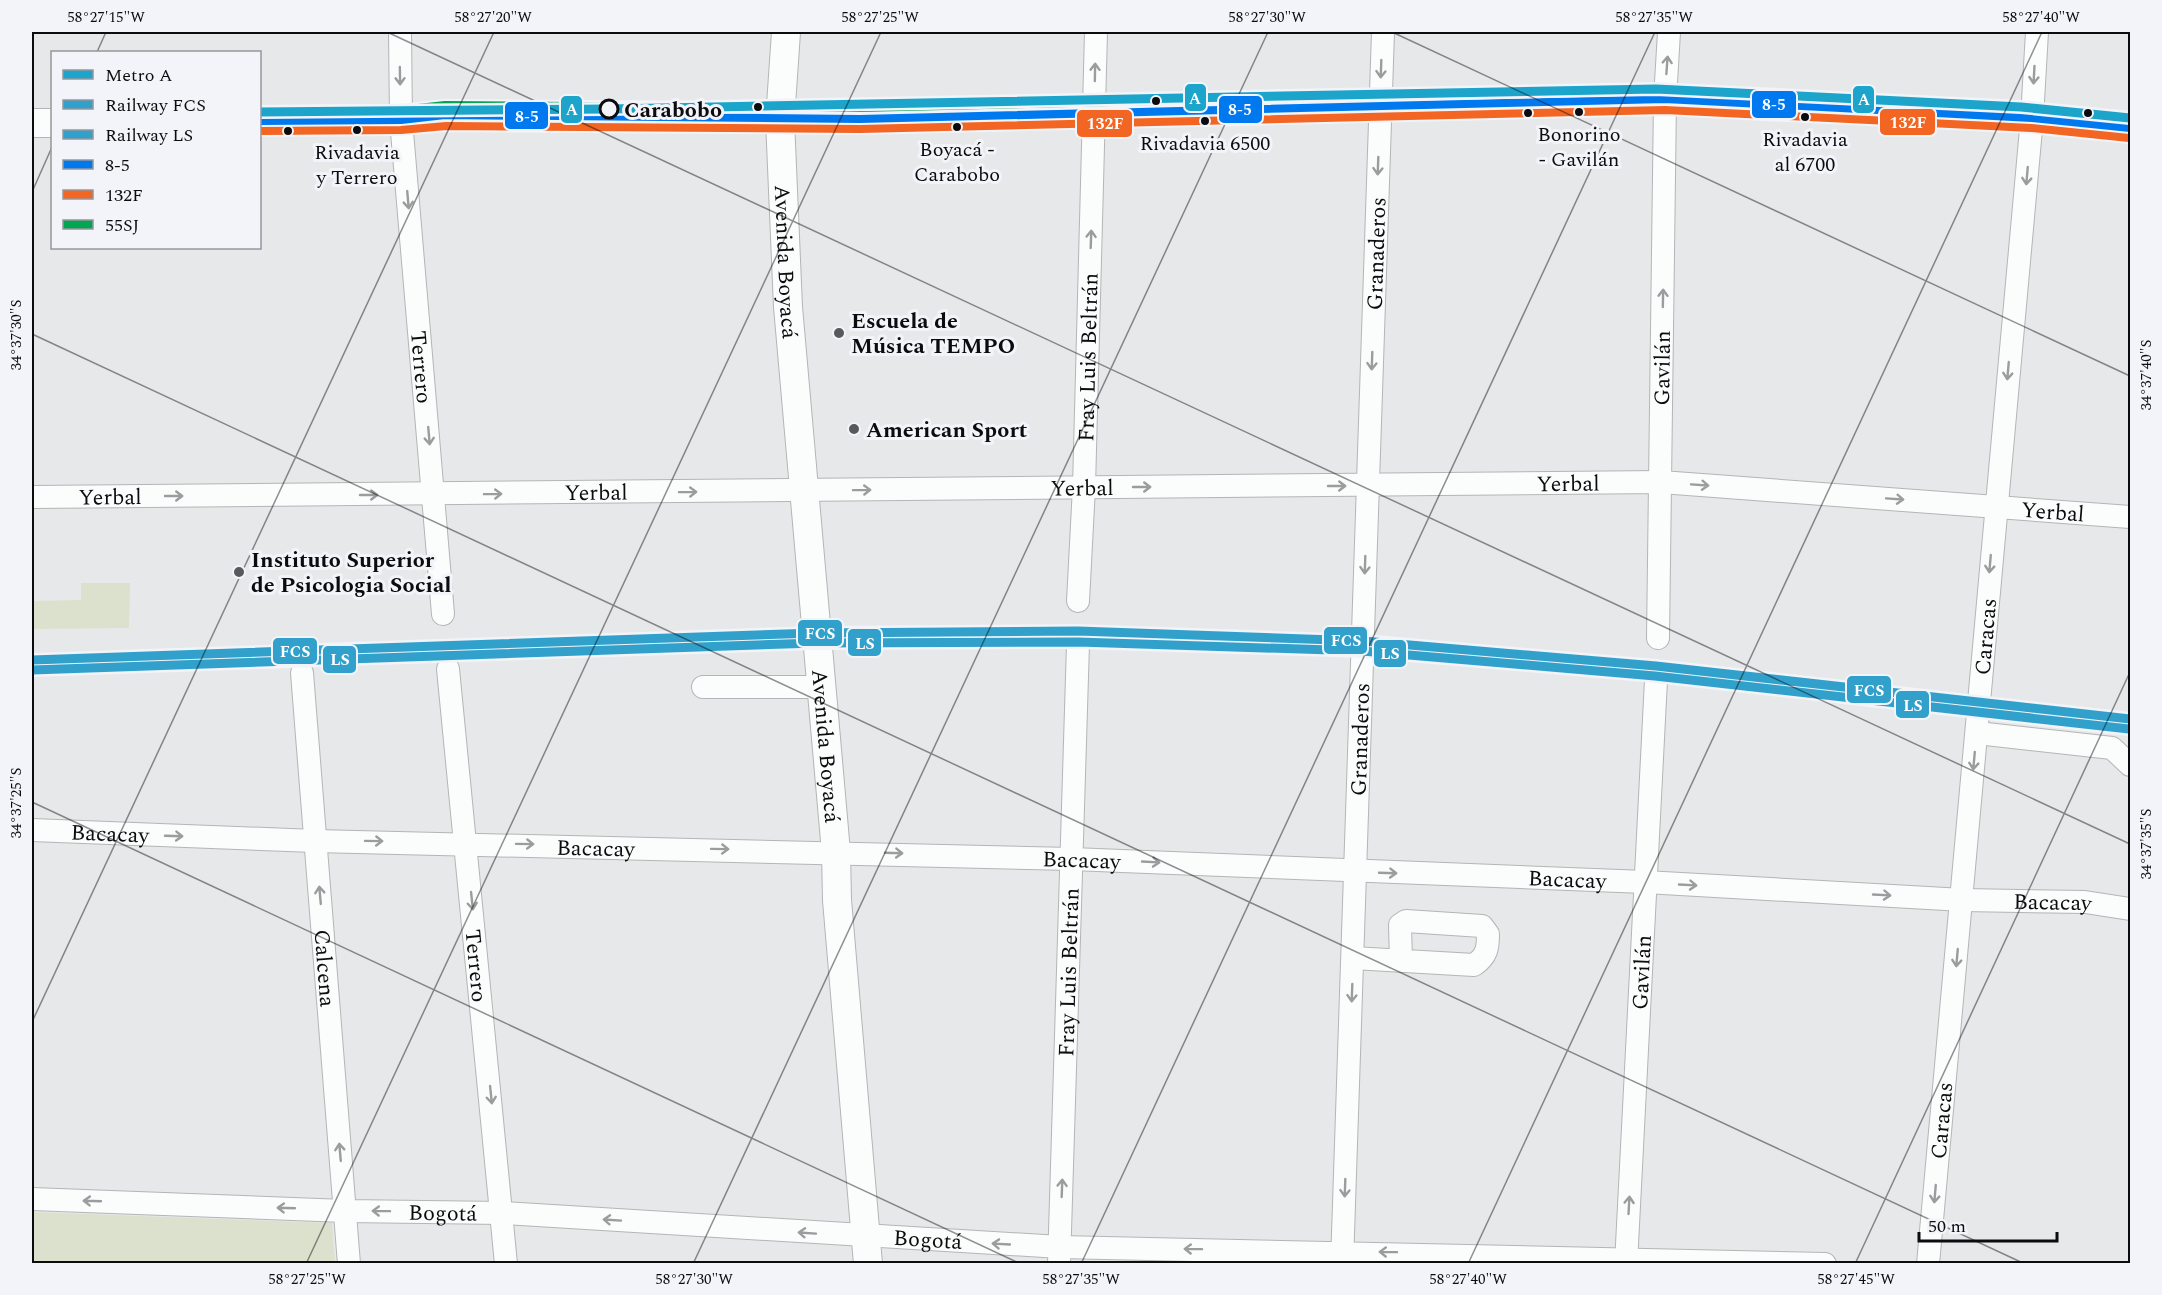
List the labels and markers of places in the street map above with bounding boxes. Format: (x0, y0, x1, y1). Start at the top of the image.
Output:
place label: Carabobo (624, 94, 722, 127)
unlabelled marker (1150, 95, 1162, 107)
marker: Carabobo (599, 99, 619, 119)
unlabelled marker (752, 101, 764, 113)
marker: Bonorino - Gavilán (1573, 106, 1585, 118)
unlabelled marker (1522, 107, 1534, 119)
unlabelled marker (2082, 107, 2094, 119)
marker: Rivadavia al 6700 (1799, 111, 1811, 123)
marker: Rivadavia 6500 (1199, 115, 1211, 127)
place label: Bonorino - Gavilán (1537, 120, 1621, 175)
marker: Boyacá - Carabobo (951, 121, 963, 133)
marker: Rivadavia y Terrero (351, 124, 363, 136)
unlabelled marker (282, 125, 294, 137)
place label: Rivadavia al 6700 (1762, 125, 1848, 180)
place label: Rivadavia 6500 (1140, 129, 1270, 159)
place label: Boyacá - Carabobo (914, 135, 1000, 190)
place label: Rivadavia y Terrero (314, 138, 400, 193)
place label: Escuela de Música TEMPO (851, 305, 1015, 363)
marker: Escuela de Música TEMPO (832, 326, 846, 340)
place label: American Sport (866, 414, 1027, 447)
marker: American Sport (847, 422, 861, 436)
place label: Instituto Superior de Psicologia Social (251, 544, 451, 602)
marker: Instituto Superior de Psicologia Social (232, 565, 246, 579)

